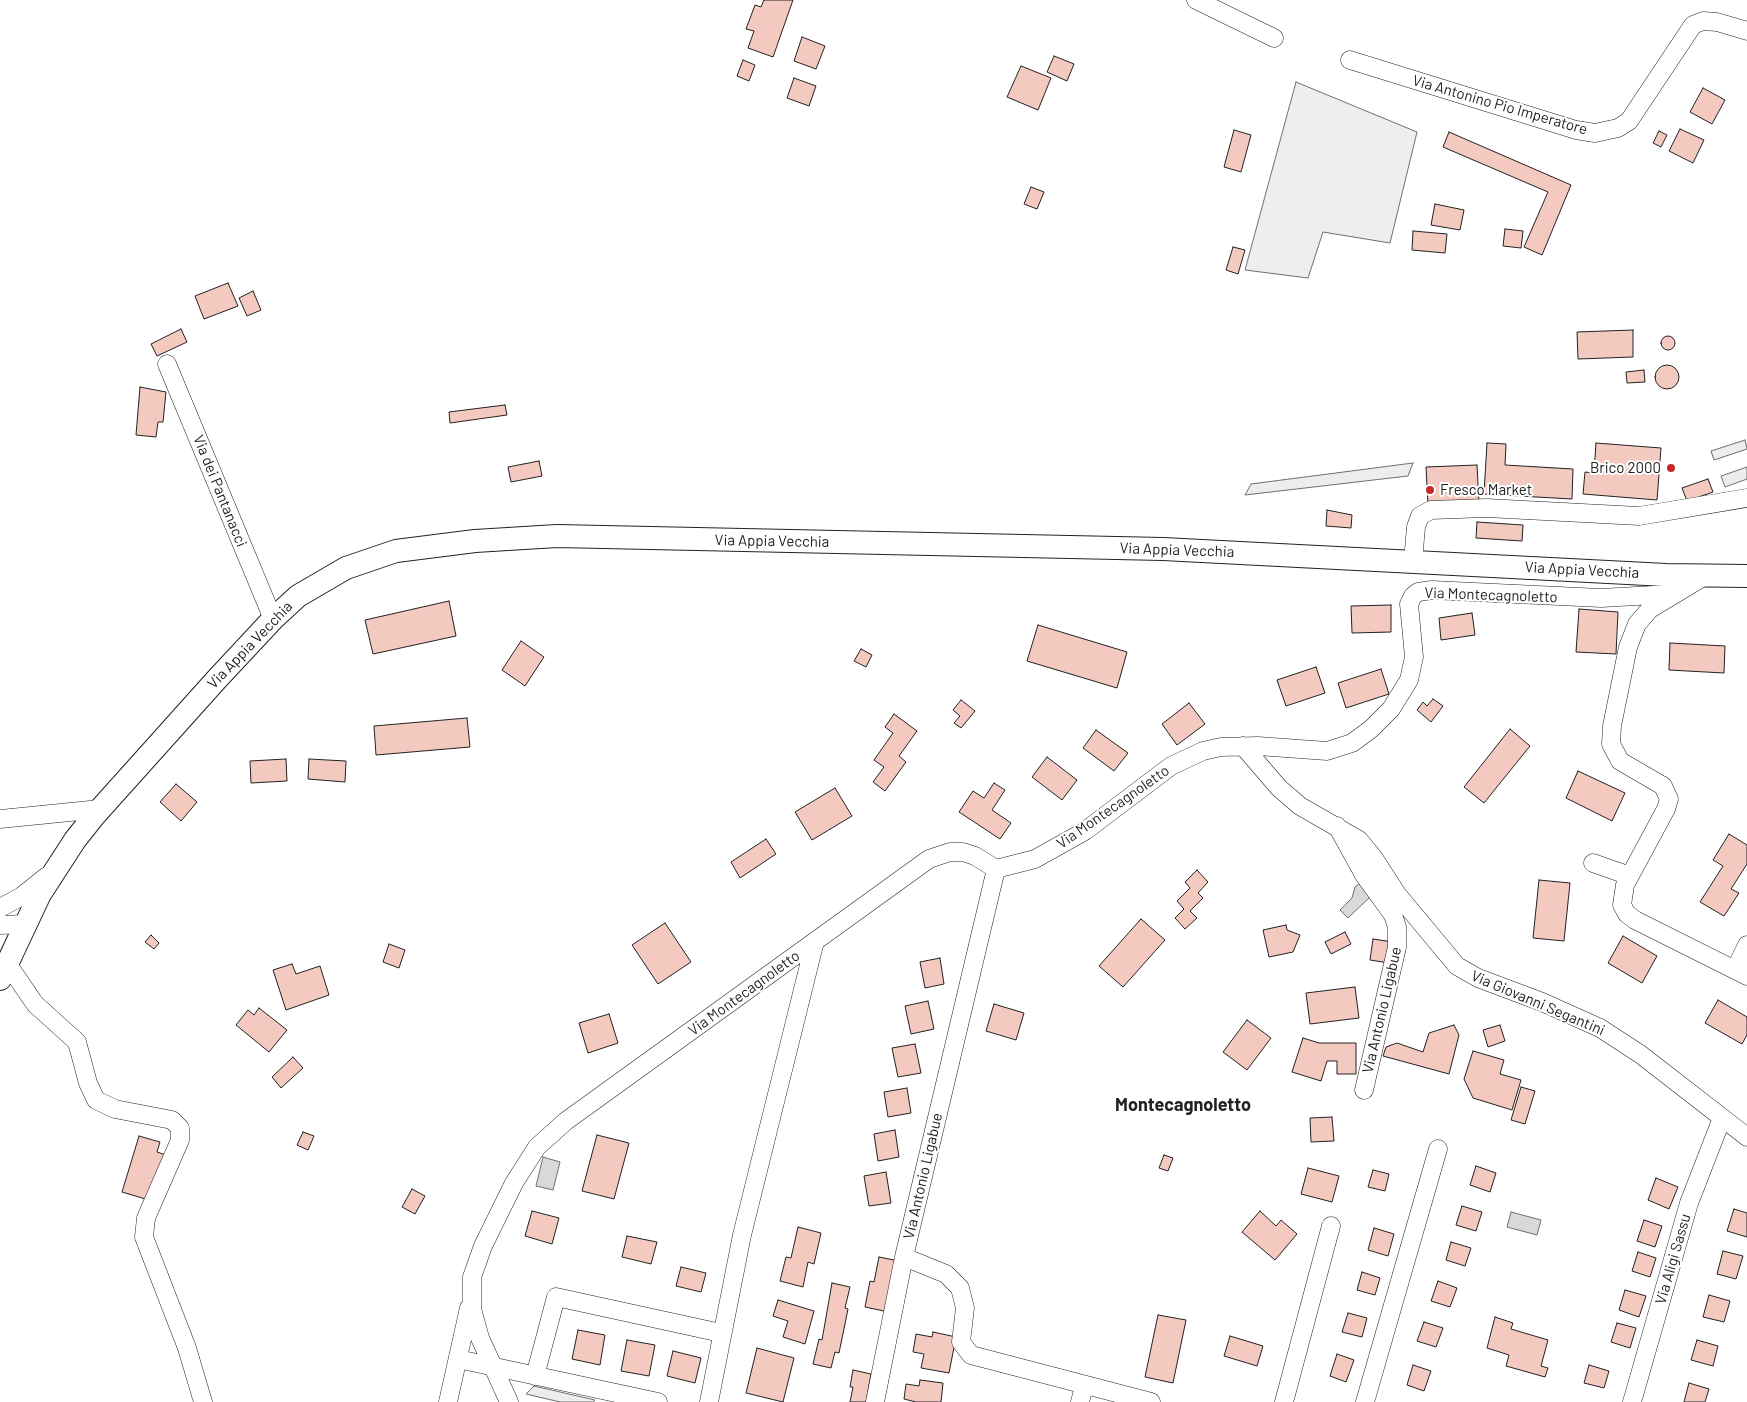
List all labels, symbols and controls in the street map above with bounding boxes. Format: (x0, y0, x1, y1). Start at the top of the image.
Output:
street label: Via Antonino Pio Imperatore (1410, 71, 1590, 139)
street label: Via dei Pantanacci (189, 432, 251, 550)
place label: Brico 2000 (1590, 459, 1661, 477)
marker: Brico 2000 (1665, 462, 1677, 474)
place label: Fresco Market (1440, 481, 1532, 499)
marker: Fresco Market (1424, 484, 1436, 496)
street label: Via Appia Vecchia (714, 531, 830, 551)
street label: Via Appia Vecchia (1119, 539, 1235, 561)
street label: Via Appia Vecchia (1524, 558, 1640, 582)
street label: Via Montecagnoletto (1424, 584, 1558, 606)
street label: Via Appia Vecchia (204, 597, 296, 693)
street label: Via Montecagnoletto (1053, 761, 1173, 853)
street label: Via Antonio Ligabue (1359, 945, 1405, 1075)
street label: Via Montecagnoletto (685, 947, 803, 1039)
street label: Via Giovanni Segantini (1468, 967, 1608, 1039)
district label: Montecagnoletto (1115, 1094, 1251, 1116)
street label: Via Antonio Ligabue (900, 1111, 946, 1241)
street label: Via Aligi Sassu (1652, 1212, 1694, 1306)

